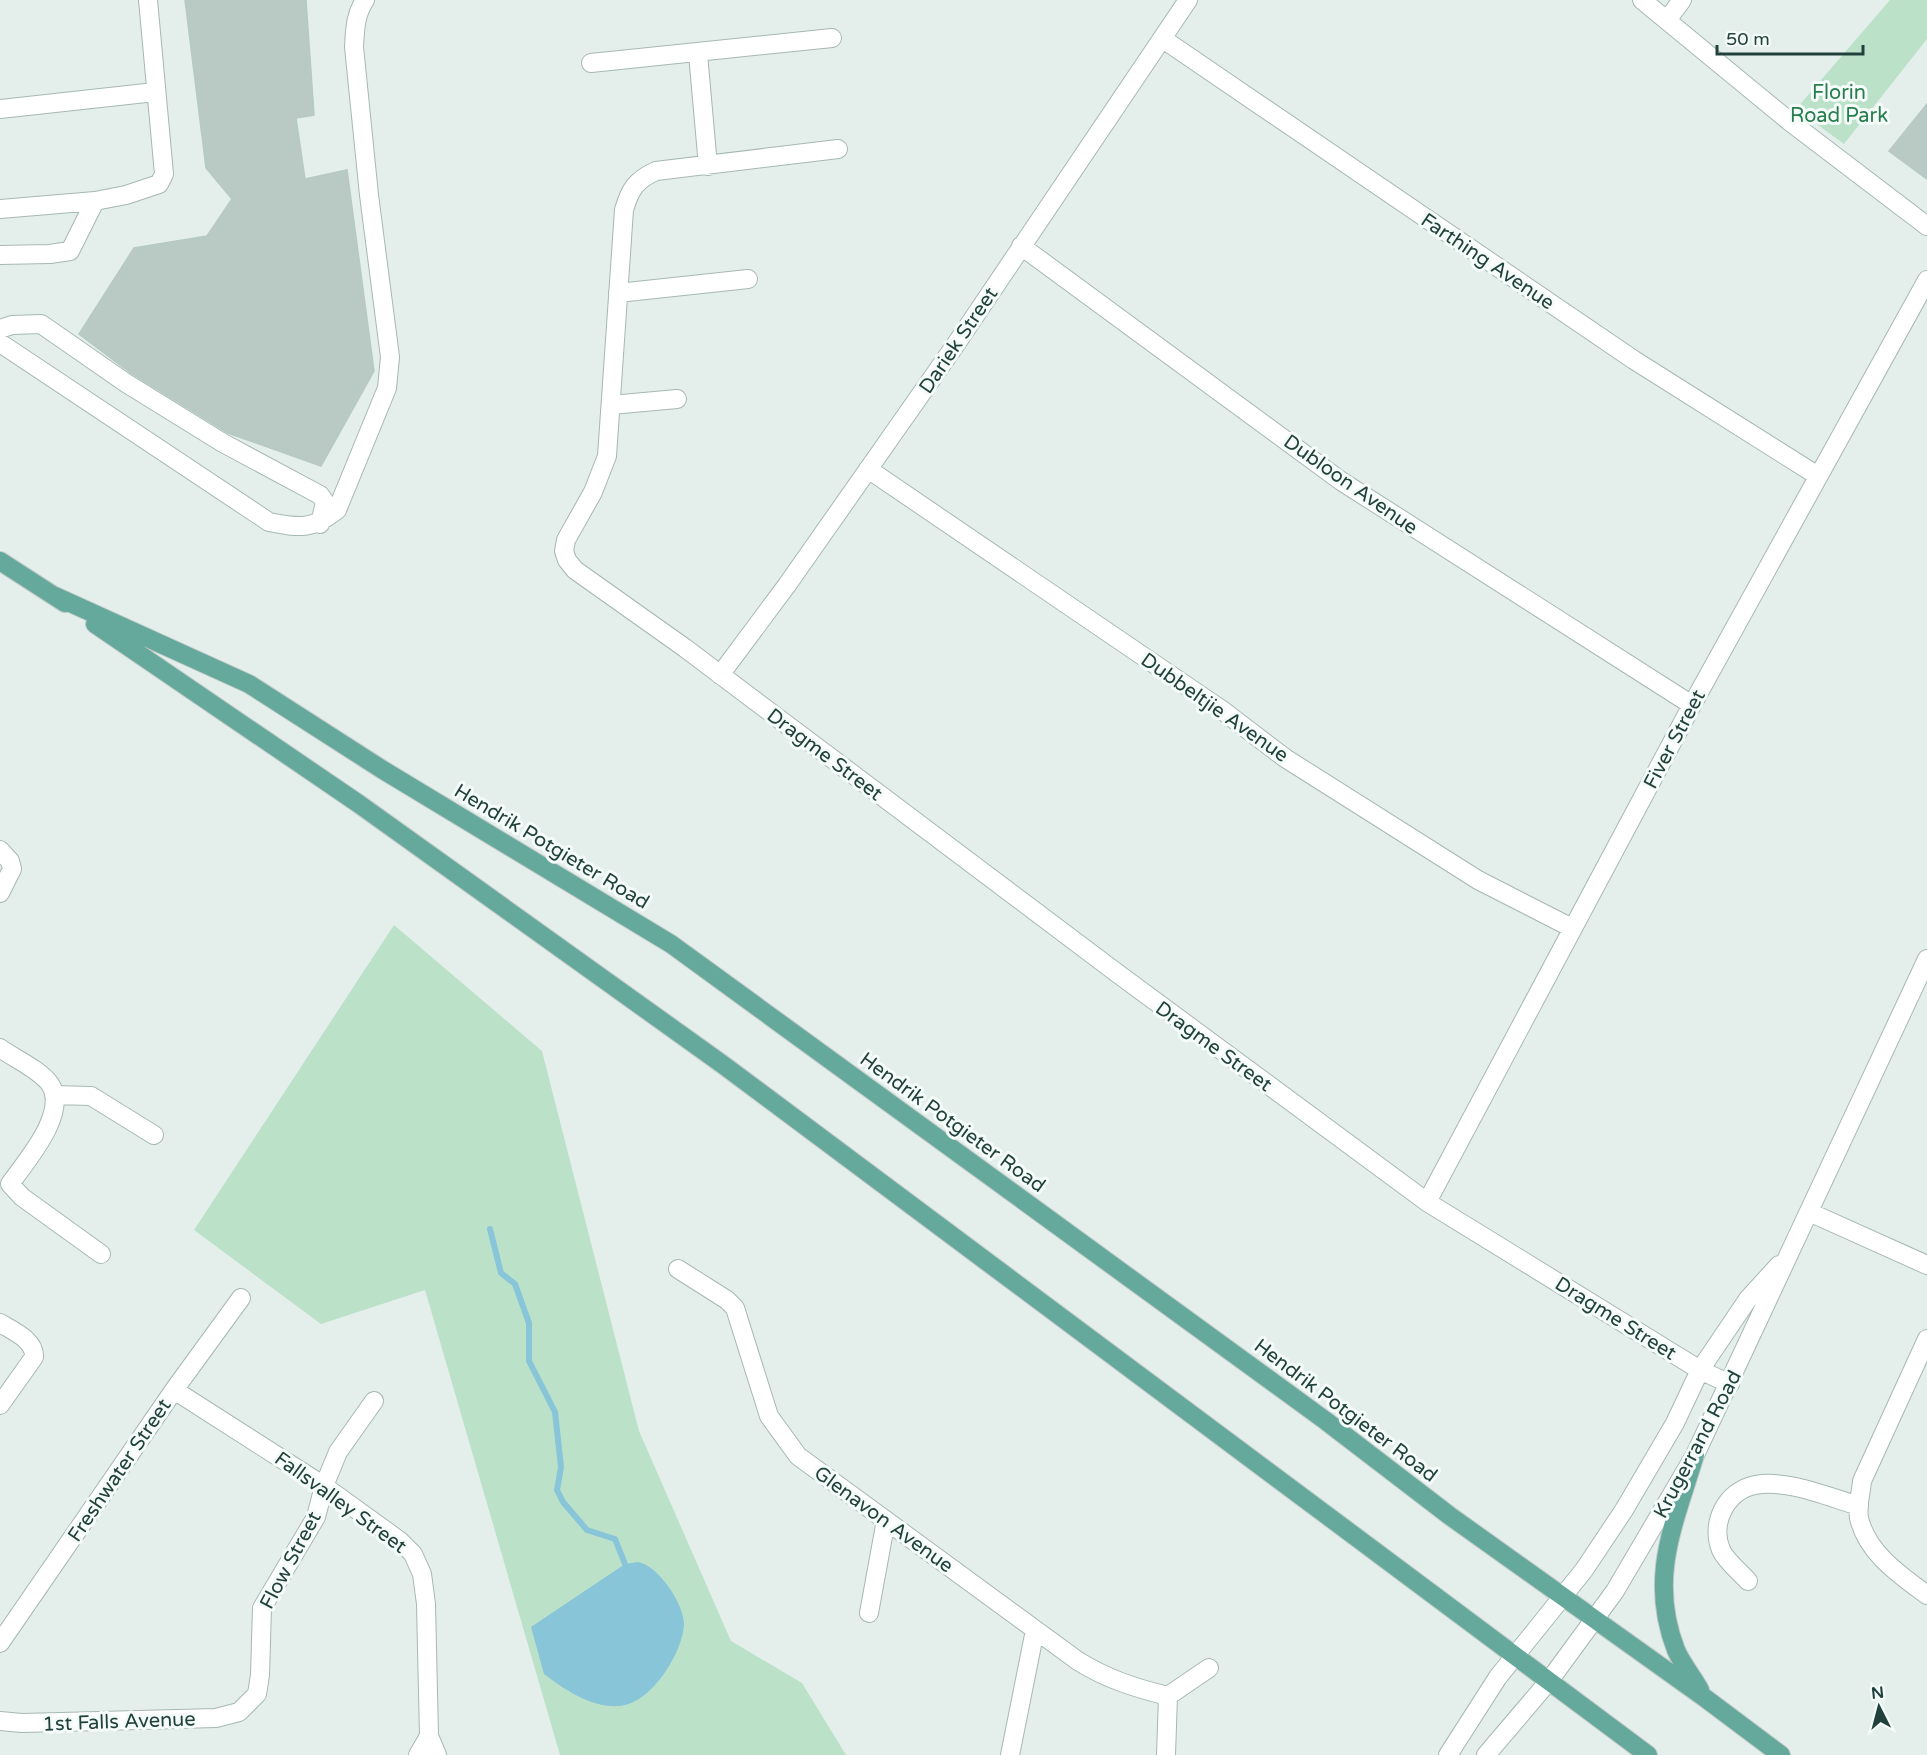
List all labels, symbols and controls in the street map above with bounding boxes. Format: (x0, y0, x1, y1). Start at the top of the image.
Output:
scale bar (1717, 18, 1862, 56)
text: 50 m (1726, 28, 1770, 50)
park label: Florin Road Park (1790, 81, 1888, 128)
street label: Farthing Avenue (1416, 208, 1559, 315)
street label: Dariek Street (914, 282, 1003, 398)
street label: Dubloon Avenue (1279, 430, 1422, 540)
street label: Dubbeltjie Avenue (1136, 648, 1293, 768)
street label: Fiver Street (1639, 686, 1711, 793)
street label: Dragme Street (762, 704, 887, 806)
street label: Hendrik Potgieter Road (450, 779, 653, 915)
street label: Dragme Street (1150, 996, 1277, 1097)
street label: Hendrik Potgieter Road (855, 1047, 1050, 1198)
street label: Dragme Street (1550, 1272, 1681, 1366)
street label: Hendrik Potgieter Road (1249, 1334, 1442, 1488)
street label: Krugerrand Road (1649, 1366, 1747, 1523)
street label: Freshwater Street (63, 1394, 177, 1547)
street label: Fallsvalley Street (270, 1447, 411, 1559)
street label: Glenavon Avenue (809, 1461, 958, 1578)
street label: Flow Street (255, 1507, 327, 1613)
north arrow (1849, 1677, 1909, 1737)
text: N (1870, 1682, 1885, 1704)
street label: 1st Falls Avenue (42, 1707, 196, 1737)

